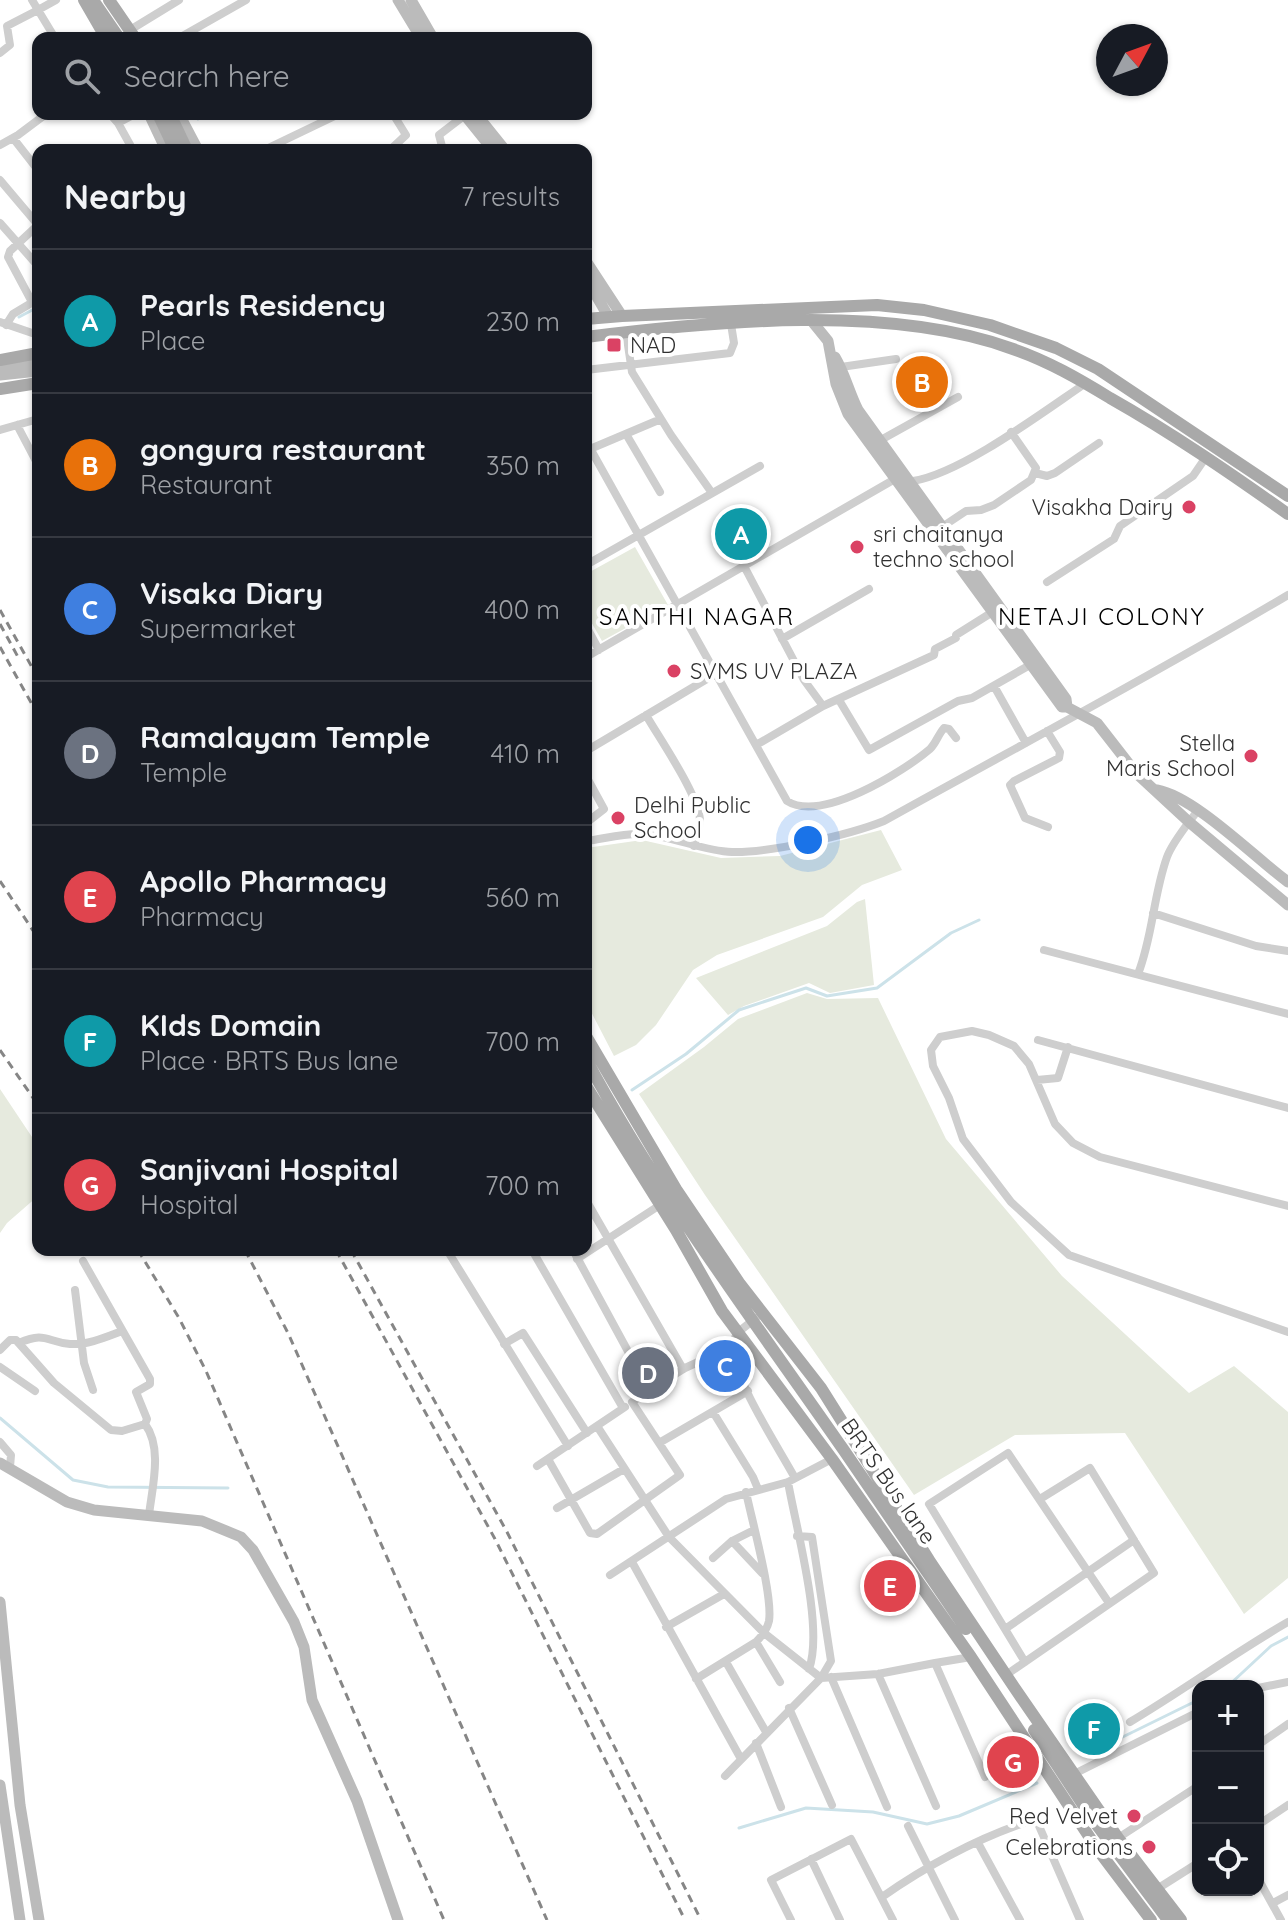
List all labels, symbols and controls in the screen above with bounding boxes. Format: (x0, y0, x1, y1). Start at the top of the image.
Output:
north arrow (1096, 24, 1168, 96)
search box (32, 32, 592, 120)
icon: search (60, 54, 104, 98)
text: Search here (124, 57, 290, 95)
text: Nearby (64, 175, 187, 218)
text: 7 results (461, 180, 560, 213)
text: Pearls Residency (140, 286, 386, 324)
text: A (82, 305, 98, 338)
text: 230 m (486, 305, 560, 338)
text: Place (140, 324, 205, 357)
place label: NAD (630, 331, 676, 359)
marker: NAD (605, 336, 623, 354)
pin: B (896, 352, 948, 412)
text: gongura restaurant (140, 430, 426, 468)
text: B (81, 449, 99, 482)
text: 350 m (486, 449, 560, 482)
text: Restaurant (140, 468, 273, 501)
place label: Visakha Dairy (1032, 493, 1173, 521)
marker: Visakha Dairy (1180, 498, 1198, 516)
pin: A (715, 504, 767, 564)
place label: sri chaitanya techno school (873, 520, 1015, 573)
marker: sri chaitanya techno school (848, 538, 866, 556)
text: Visaka Diary (140, 574, 323, 612)
text: C (82, 593, 98, 626)
text: 400 m (485, 593, 560, 626)
district label: SANTHI NAGAR (599, 601, 795, 631)
district label: NETAJI COLONY (998, 601, 1206, 631)
text: Supermarket (140, 612, 296, 645)
place label: SVMS UV PLAZA (690, 657, 857, 685)
marker: SVMS UV PLAZA (665, 662, 683, 680)
text: Ramalayam Temple (140, 718, 430, 756)
place label: Stella Maris School (1106, 729, 1235, 782)
text: D (81, 737, 99, 770)
text: 410 m (491, 737, 560, 770)
marker: Stella Maris School (1242, 747, 1260, 765)
text: Temple (140, 756, 227, 789)
place label: Delhi Public School (634, 791, 751, 844)
marker: Delhi Public School (609, 809, 627, 827)
your location (788, 820, 828, 860)
text: Apollo Pharmacy (140, 862, 387, 900)
text: E (83, 881, 97, 914)
text: 560 m (486, 881, 560, 914)
text: Pharmacy (140, 900, 264, 933)
text: KIds Domain (140, 1006, 321, 1044)
text: F (83, 1025, 97, 1058)
text: 700 m (485, 1025, 560, 1058)
text: Place · BRTS Bus lane (140, 1044, 399, 1077)
text: Sanjivani Hospital (140, 1150, 399, 1188)
text: G (81, 1169, 99, 1202)
text: 700 m (485, 1169, 560, 1202)
text: Hospital (140, 1188, 239, 1221)
pin: C (699, 1336, 751, 1396)
pin: D (622, 1343, 674, 1403)
street label: BRTS Bus lane (835, 1413, 943, 1549)
pin: E (864, 1556, 916, 1616)
map controls (1192, 1680, 1264, 1896)
button: + (1192, 1680, 1264, 1752)
pin: F (1068, 1699, 1120, 1759)
pin: G (987, 1732, 1039, 1792)
button: − (1192, 1752, 1264, 1824)
place label: Red Velvet (1009, 1802, 1118, 1830)
marker: Red Velvet (1125, 1807, 1143, 1825)
button: locate (1192, 1824, 1264, 1896)
place label: Celebrations (1006, 1833, 1133, 1861)
marker: Celebrations (1140, 1838, 1158, 1856)

